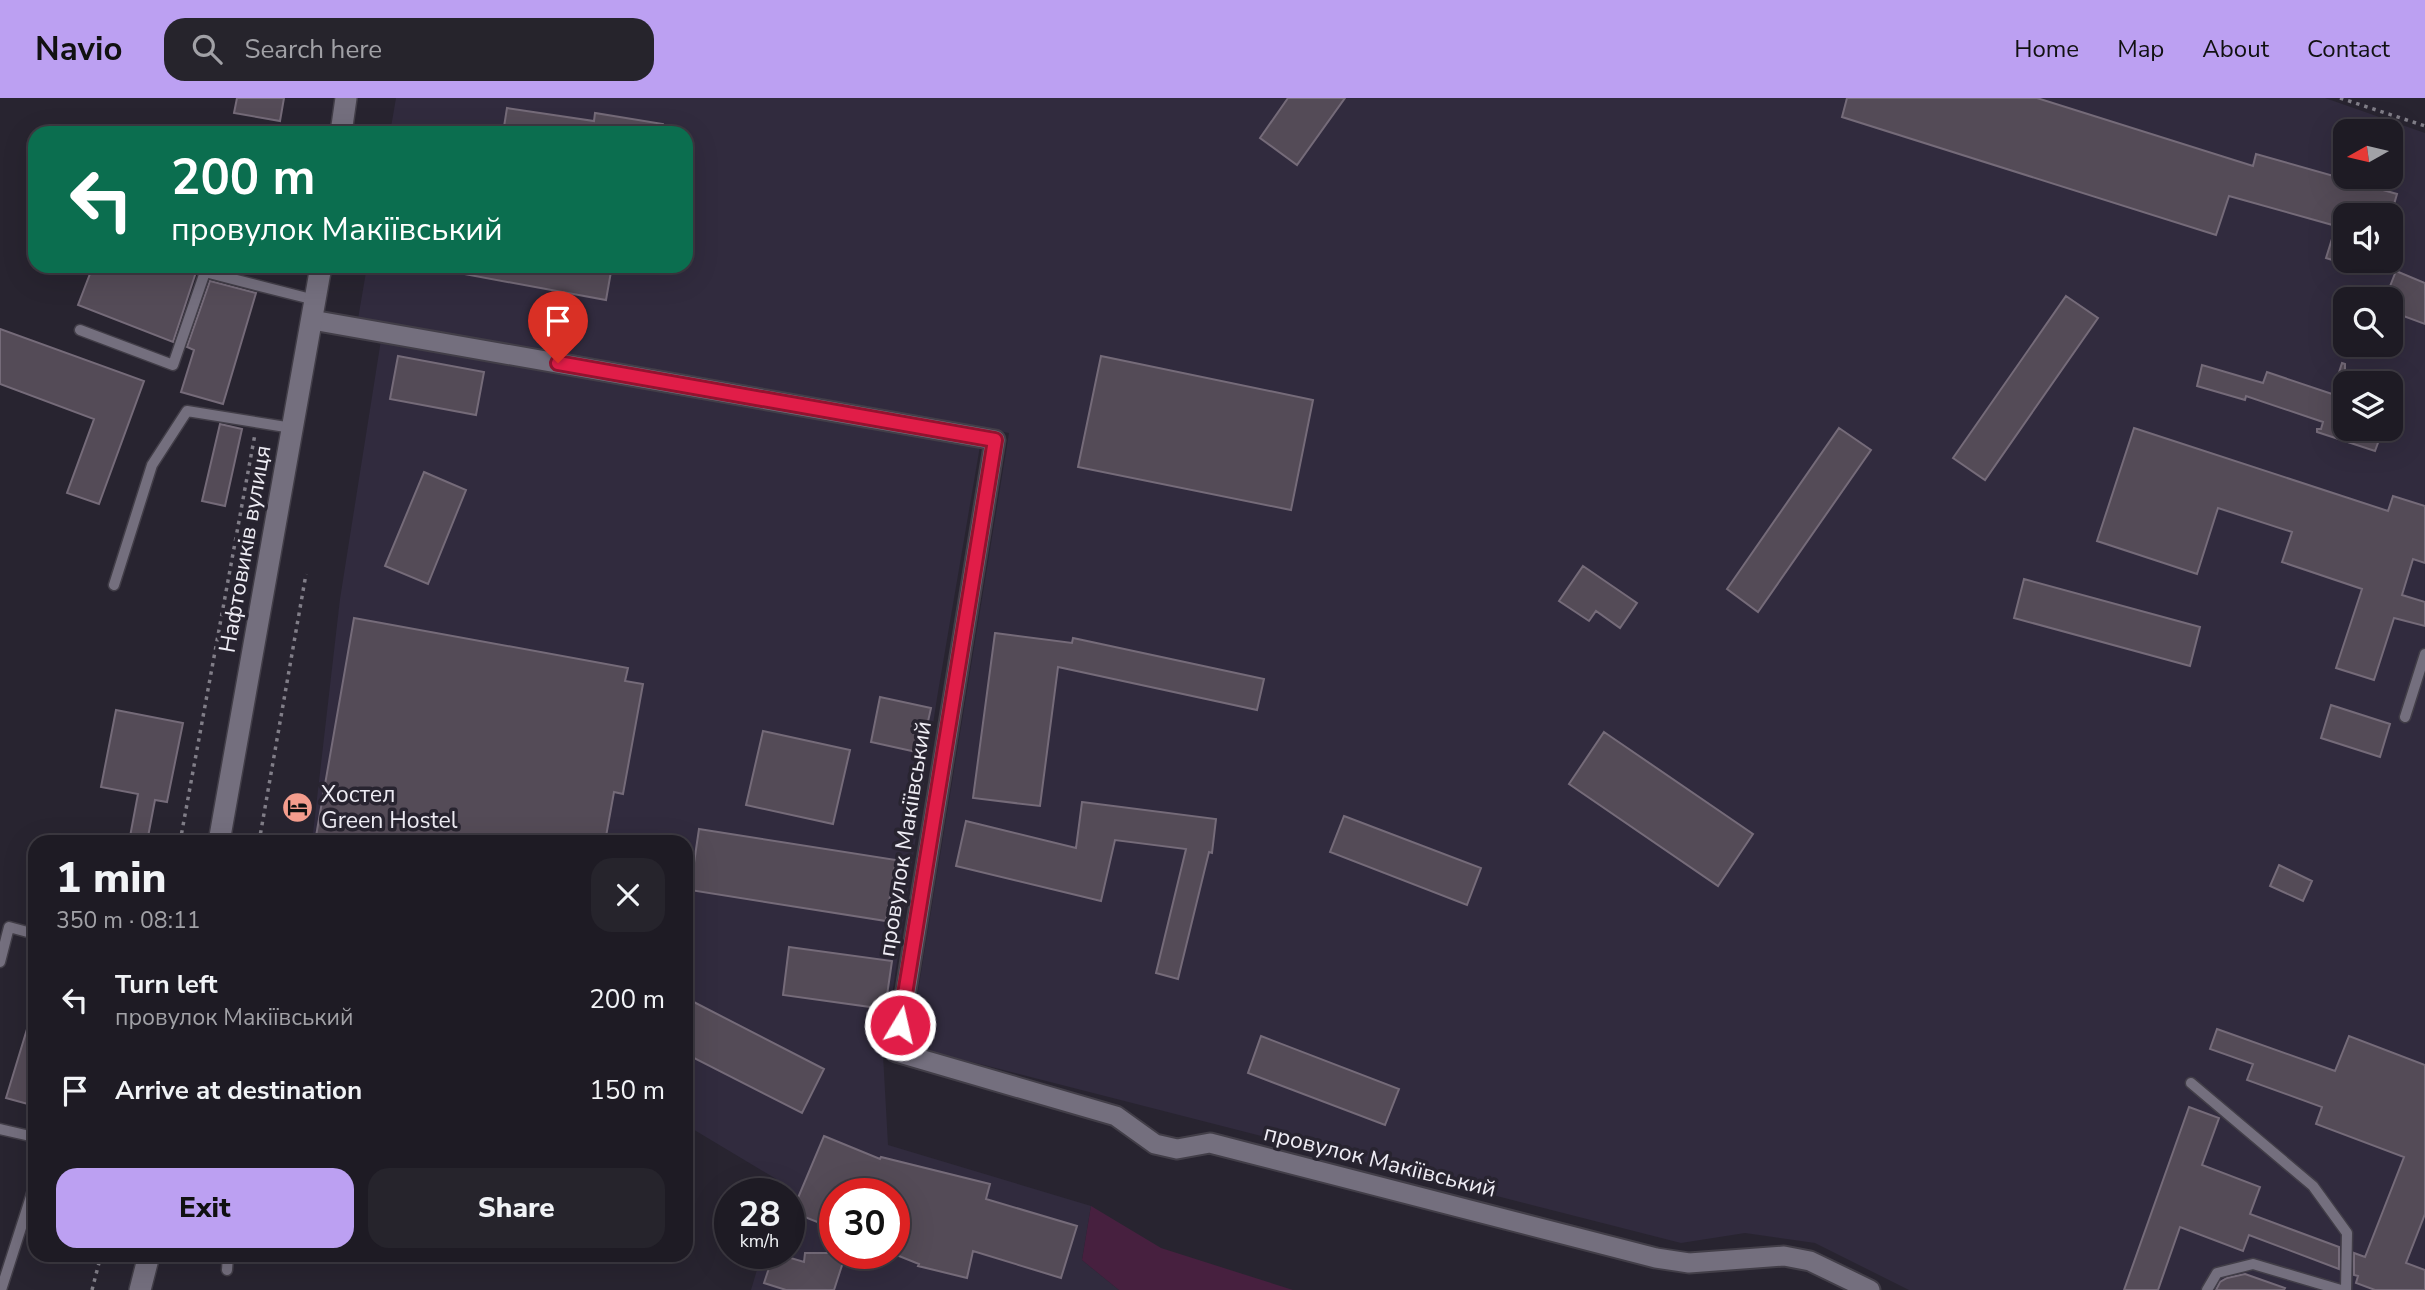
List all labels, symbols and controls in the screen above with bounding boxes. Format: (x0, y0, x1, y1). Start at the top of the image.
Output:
search box (164, 18, 654, 81)
text: Navio (35, 27, 122, 72)
icon: search (188, 30, 226, 68)
text: Search here (244, 32, 382, 67)
text: Home (2014, 33, 2079, 65)
text: Map (2117, 33, 2164, 65)
text: About (2202, 33, 2269, 65)
text: Contact (2307, 33, 2390, 65)
north arrow (2333, 119, 2403, 189)
map controls (2333, 119, 2403, 441)
text: 200 m (171, 144, 315, 211)
icon: left (56, 154, 147, 245)
button: sound (2333, 203, 2403, 273)
text: провулок Макіївський (171, 208, 503, 251)
button: search (2333, 287, 2403, 357)
pin (528, 291, 588, 363)
icon: arrive (539, 302, 577, 340)
button: layers (2333, 371, 2403, 441)
street label: Нафтовиків вулиця (211, 443, 279, 655)
street label: провулок Макіївський (871, 719, 939, 959)
place label: Хостел Green Hostel (321, 779, 458, 836)
hotel icon: Хостел Green Hostel (281, 790, 315, 824)
text: 1 min (56, 850, 166, 907)
button: close (591, 858, 665, 932)
text: 350 m · 08:11 (56, 905, 201, 936)
text: Turn left (115, 967, 218, 1002)
icon: left (56, 981, 94, 1019)
text: 200 m (589, 982, 665, 1017)
position arrow (863, 988, 937, 1062)
text: провулок Макіївський (115, 1002, 353, 1033)
icon: arrive (56, 1072, 94, 1110)
text: Arrive at destination (115, 1073, 362, 1108)
text: 150 m (589, 1073, 665, 1108)
street label: провулок Макіївський (1261, 1117, 1499, 1205)
button: Exit (56, 1168, 354, 1248)
button: Share (368, 1168, 665, 1248)
speed limit sign: 30 (819, 1178, 910, 1269)
text: 28 (738, 1191, 781, 1238)
text: km/h (740, 1229, 779, 1253)

